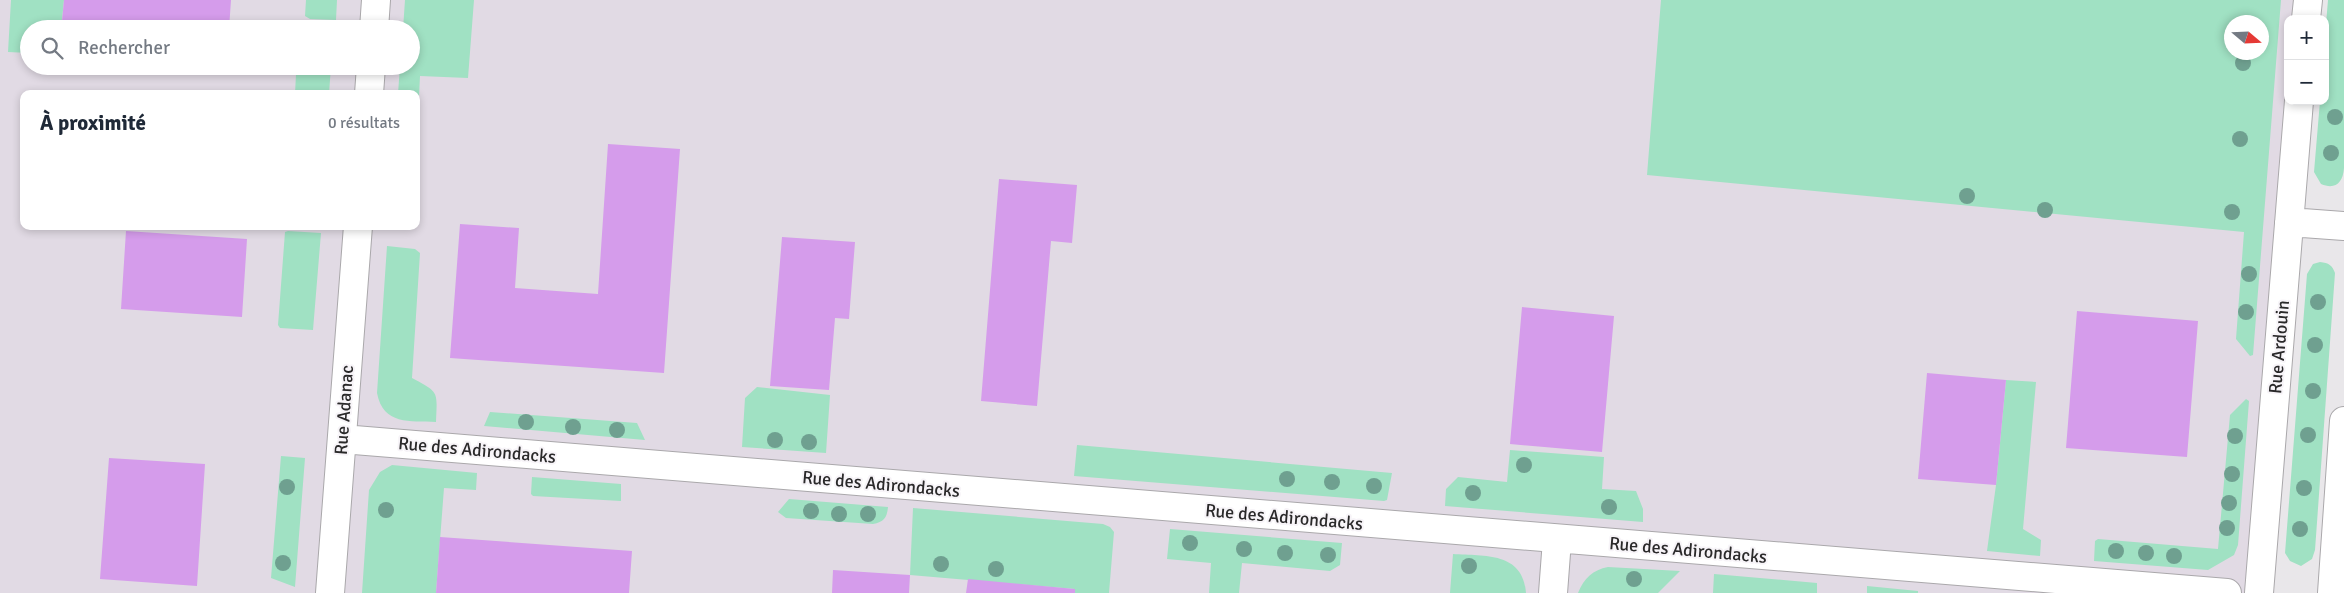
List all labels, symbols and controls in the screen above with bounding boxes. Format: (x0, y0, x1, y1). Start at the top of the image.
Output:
north arrow (2224, 15, 2269, 60)
map controls (2284, 15, 2329, 105)
button: + (2284, 15, 2329, 60)
search box (20, 20, 420, 75)
icon: search (38, 34, 66, 62)
text: Rechercher (78, 36, 170, 60)
button: − (2284, 60, 2329, 105)
text: À proximité (40, 110, 146, 136)
text: 0 résultats (328, 113, 400, 133)
street label: Rue Ardouin (2264, 299, 2294, 395)
street label: Rue Adanac (330, 364, 358, 456)
street label: Rue des Adirondacks (397, 432, 557, 468)
street label: Rue des Adirondacks (801, 466, 961, 502)
street label: Rue des Adirondacks (1204, 499, 1364, 535)
street label: Rue des Adirondacks (1608, 532, 1768, 568)

